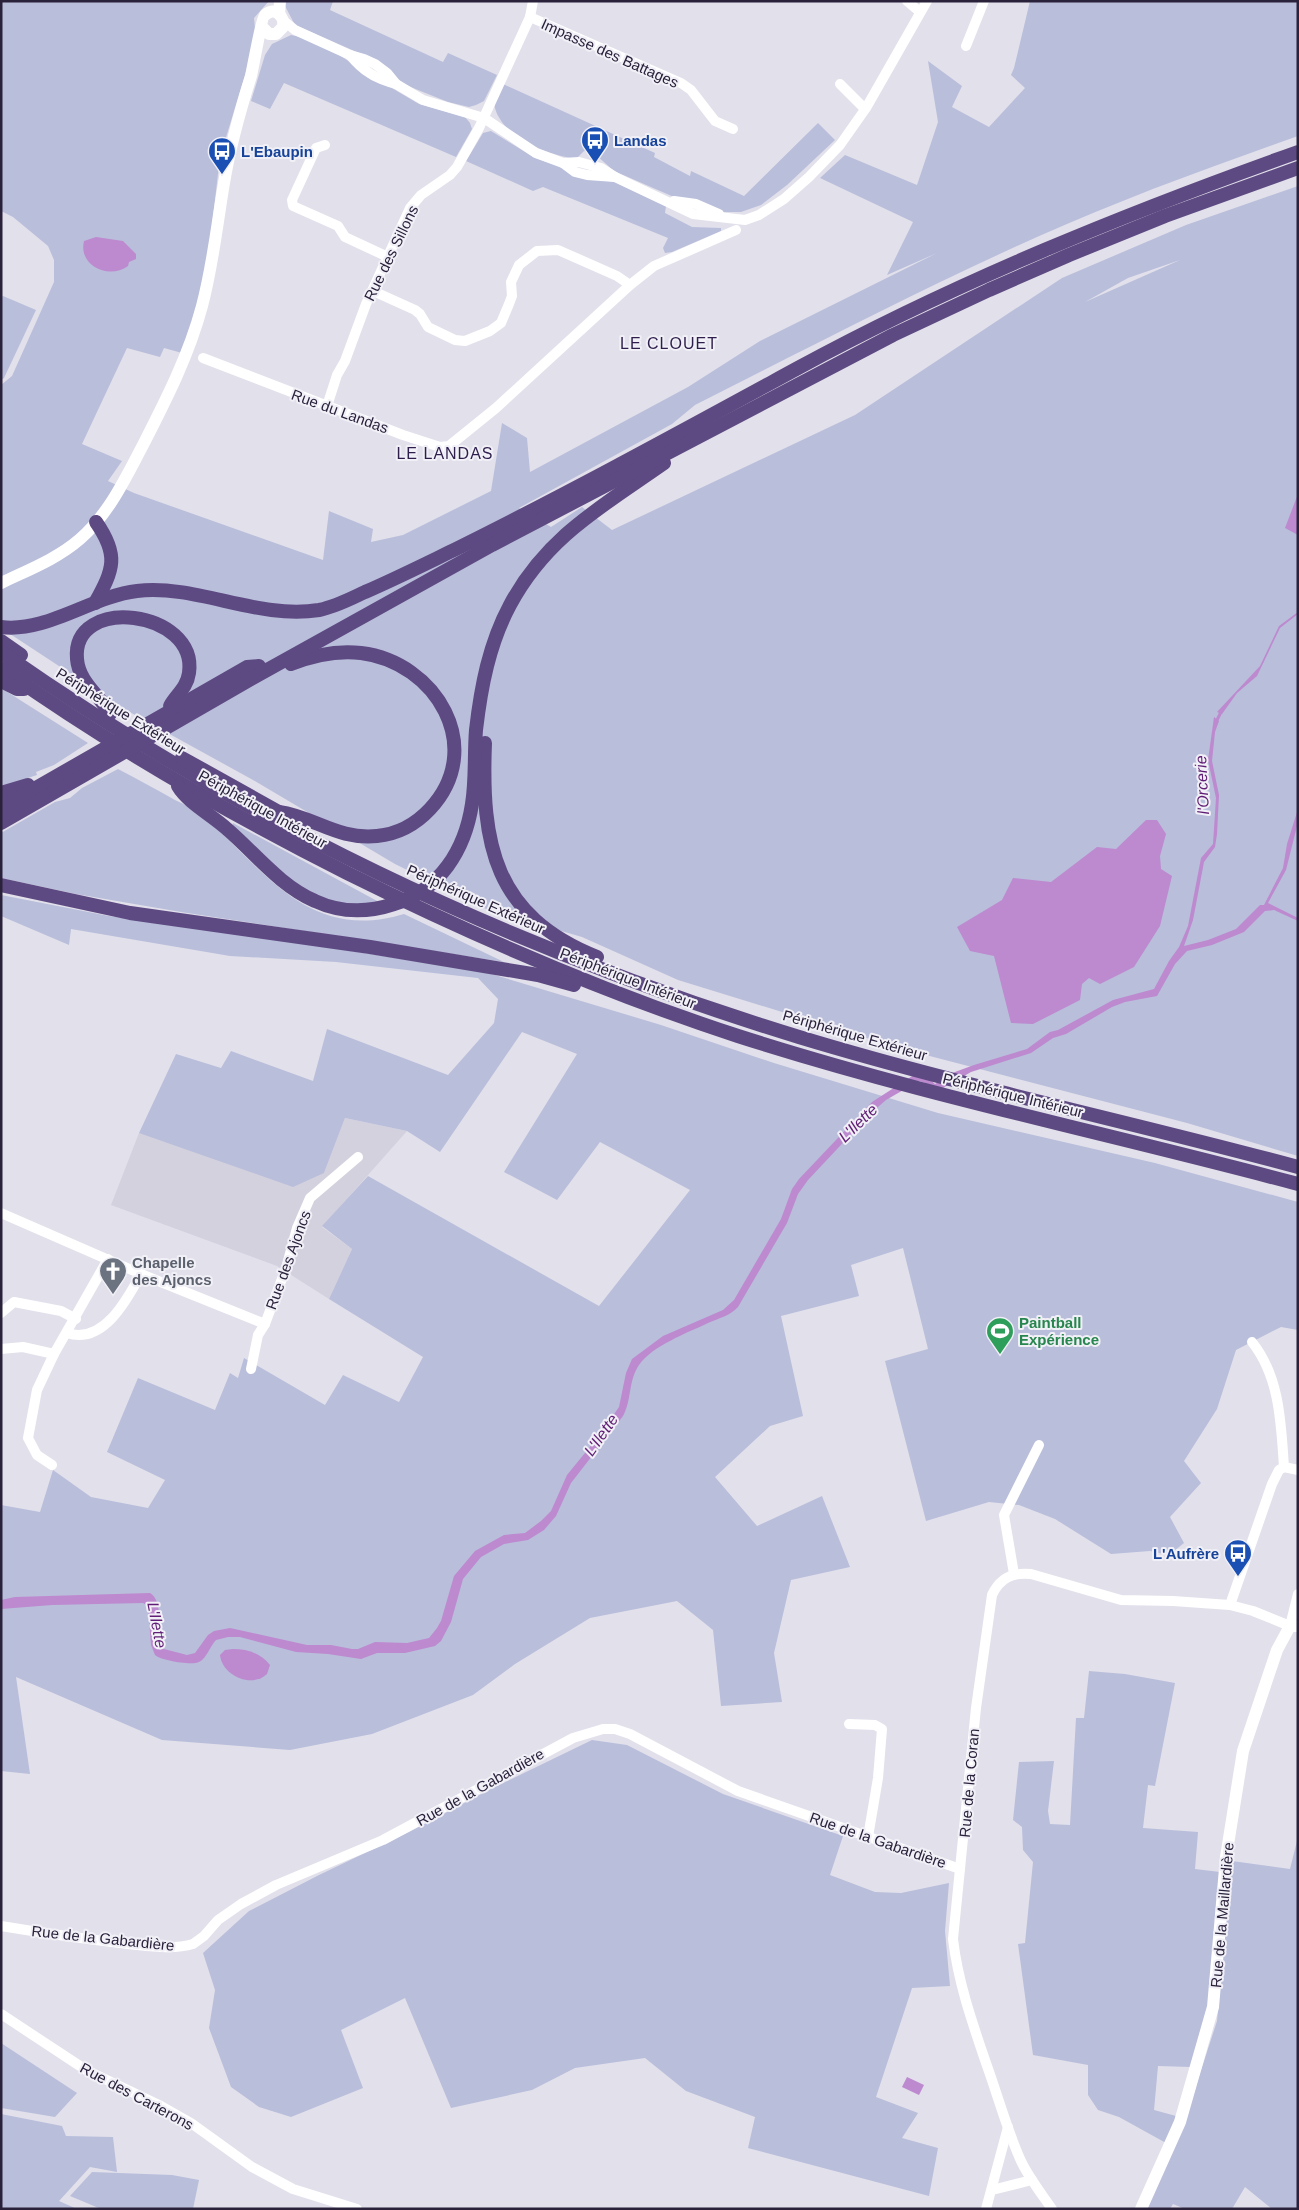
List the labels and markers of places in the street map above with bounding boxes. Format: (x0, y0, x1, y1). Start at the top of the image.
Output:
bus stop icon: Landas (580, 125, 610, 164)
place label: Landas (614, 132, 667, 149)
bus stop icon: L'Ebaupin (207, 136, 237, 175)
place label: L'Ebaupin (241, 143, 313, 160)
place label: Chapelle des Ajoncs (132, 1254, 211, 1288)
church icon: Chapelle des Ajoncs (98, 1256, 128, 1295)
place label: Paintball Expérience (1019, 1314, 1099, 1348)
sports icon: Paintball Expérience (985, 1316, 1015, 1355)
bus stop icon: L'Aufrère (1223, 1538, 1253, 1577)
place label: L'Aufrère (1153, 1545, 1219, 1562)

